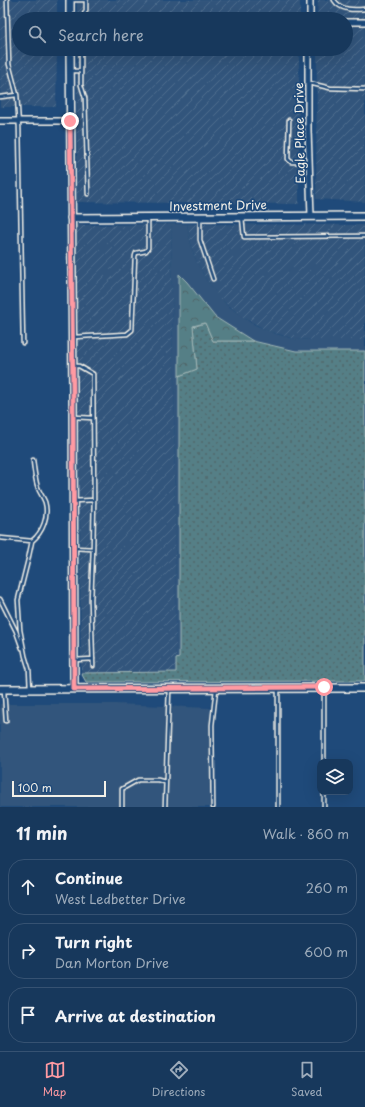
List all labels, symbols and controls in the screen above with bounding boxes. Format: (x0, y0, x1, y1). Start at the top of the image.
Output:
search box (12, 12, 353, 56)
icon: search (26, 23, 48, 45)
text: Search here (58, 23, 144, 46)
street label: Eagle Place Drive (289, 82, 309, 184)
route end (61, 112, 79, 130)
street label: Investment Drive (169, 195, 267, 215)
route start (315, 678, 333, 696)
map controls (317, 759, 353, 795)
button: layers (317, 759, 353, 795)
scale bar (12, 779, 106, 798)
text: 100 m (18, 779, 52, 796)
text: 11 min (16, 820, 68, 846)
text: Walk · 860 m (263, 824, 349, 843)
text: Continue (55, 866, 123, 889)
icon: ahead (17, 876, 39, 898)
text: 260 m (306, 878, 348, 897)
text: West Ledbetter Drive (55, 889, 186, 908)
text: Turn right (55, 930, 132, 953)
icon: right (17, 940, 39, 962)
text: 600 m (304, 942, 348, 961)
text: Dan Morton Drive (55, 953, 169, 972)
icon: arrive (17, 1004, 39, 1026)
text: Arrive at destination (55, 1004, 216, 1027)
tab: Map (43, 1059, 66, 1100)
tab: Directions (152, 1059, 205, 1100)
tab: Saved (291, 1059, 322, 1100)

